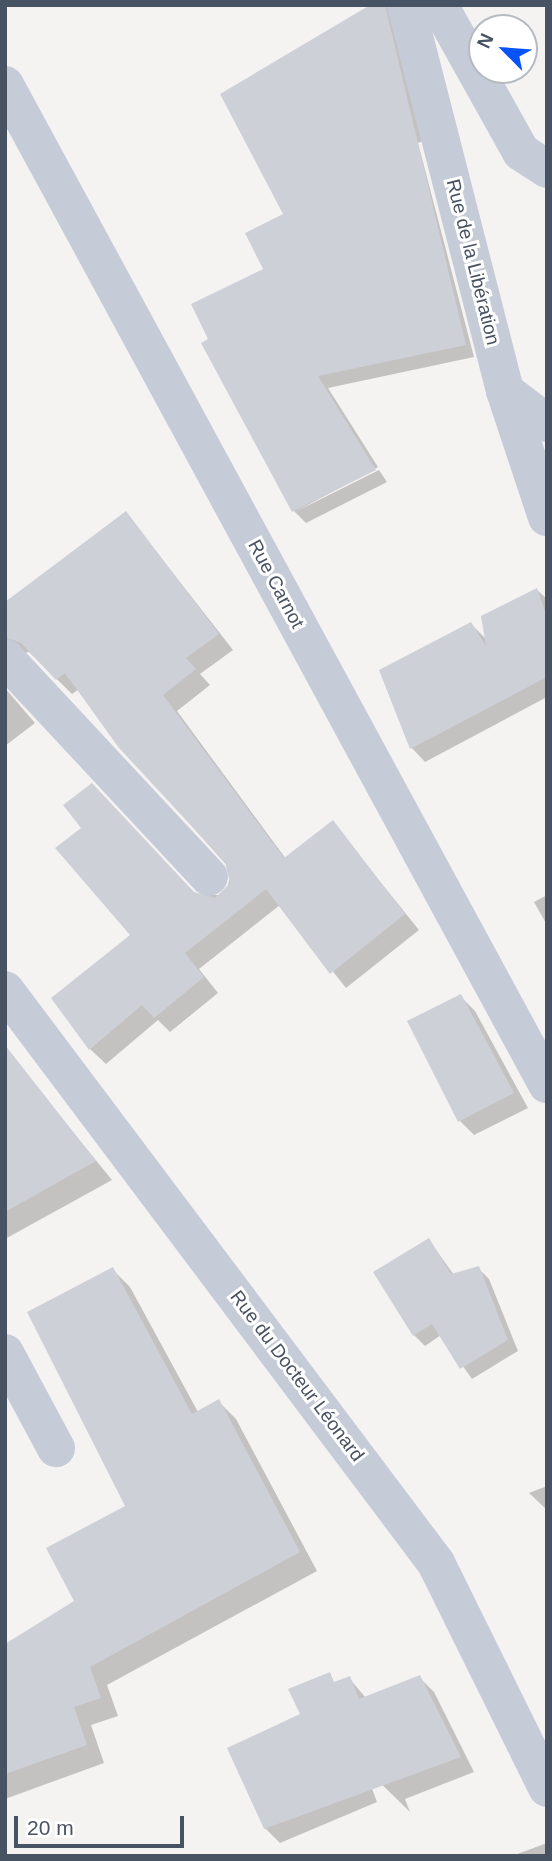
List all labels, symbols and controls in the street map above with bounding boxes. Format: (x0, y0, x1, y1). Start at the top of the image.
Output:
north arrow (468, 14, 538, 84)
text: N (473, 30, 498, 51)
street label: Rue de la Libération (441, 177, 505, 347)
street label: Rue Carnot (243, 536, 309, 632)
street label: Rue du Docteur Léonard (225, 1286, 369, 1466)
scale bar (18, 1801, 187, 1845)
text: 20 m (27, 1816, 74, 1839)

